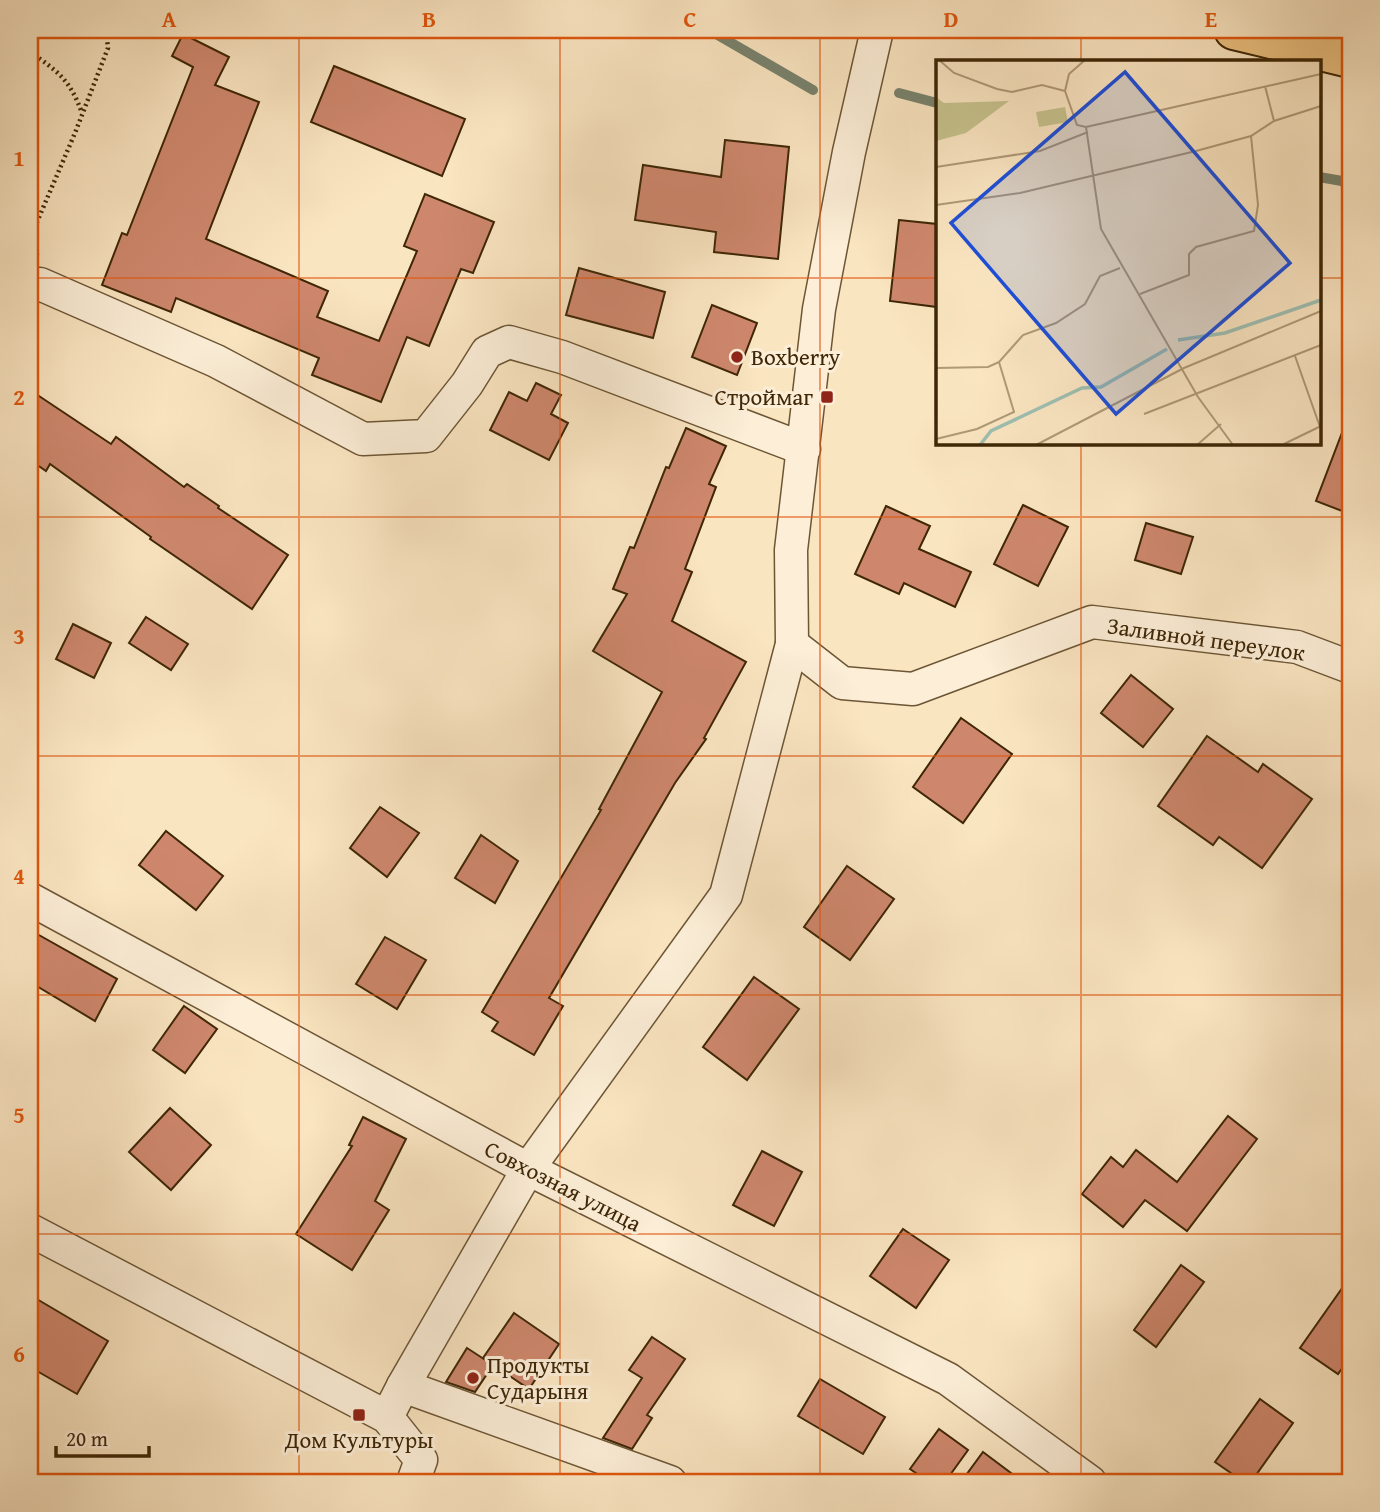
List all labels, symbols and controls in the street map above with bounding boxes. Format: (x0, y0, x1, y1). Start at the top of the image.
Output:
text: A (162, 2, 177, 35)
text: B (422, 2, 436, 35)
text: C (683, 2, 697, 35)
text: D (944, 2, 959, 35)
text: E (1205, 2, 1217, 35)
inset map (936, 60, 1320, 444)
text: 1 (13, 141, 25, 174)
place label: Boxberry (751, 340, 841, 373)
marker: Boxberry (729, 349, 745, 365)
text: 2 (13, 380, 25, 413)
place label: Строймаг (714, 380, 813, 413)
marker: Строймаг (819, 389, 835, 405)
street label: Заливной переулок (1105, 608, 1307, 669)
text: 3 (13, 619, 25, 652)
text: 4 (13, 859, 25, 892)
text: 5 (13, 1098, 25, 1131)
street label: Совхозная улица (479, 1132, 647, 1239)
text: 6 (13, 1337, 25, 1370)
place label: Продукты Сударыня (487, 1348, 589, 1407)
marker: Продукты Сударыня (465, 1370, 481, 1386)
marker: Дом Культуры (351, 1407, 367, 1423)
scale bar (56, 1414, 149, 1458)
text: 20 m (66, 1423, 108, 1454)
place label: Дом Культуры (284, 1423, 433, 1456)

